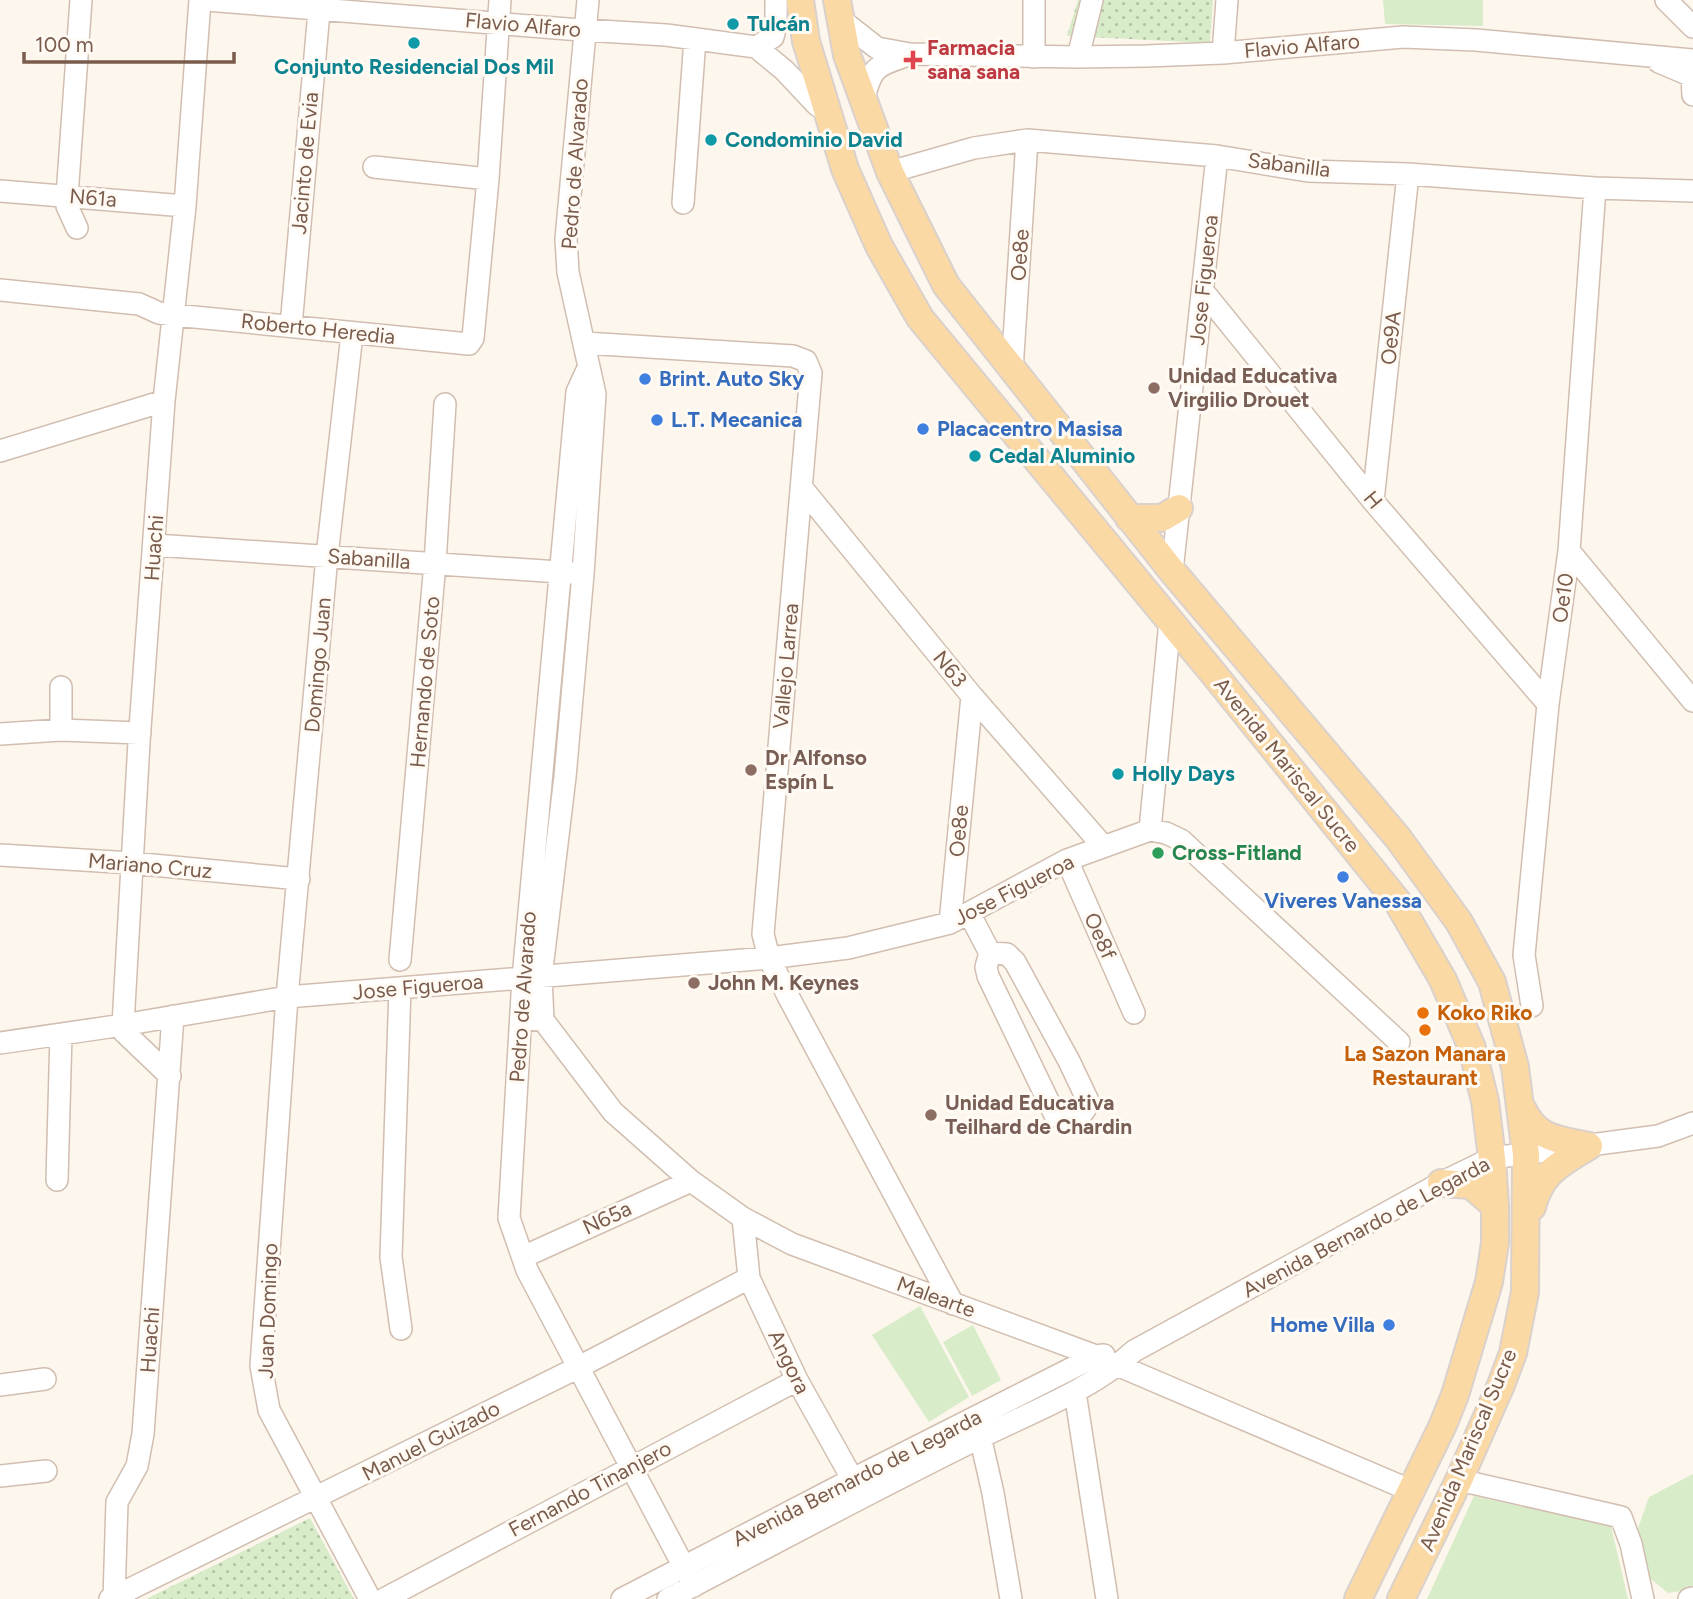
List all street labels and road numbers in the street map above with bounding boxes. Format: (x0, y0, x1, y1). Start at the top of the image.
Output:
street label: Flavio Alfaro (464, 7, 582, 42)
street label: Flavio Alfaro (1243, 28, 1361, 63)
street label: Pedro de Alvarado (556, 77, 593, 250)
street label: Jacinto de Evia (286, 91, 323, 235)
street label: Sabanilla (1246, 147, 1332, 182)
street label: N61a (68, 183, 118, 212)
street label: Jose Figueroa (1184, 213, 1223, 347)
street label: Oe8e (1005, 228, 1034, 282)
street label: Roberto Heredia (240, 308, 397, 349)
street label: Oe9A (1375, 310, 1406, 366)
street label: H (1359, 486, 1388, 514)
street label: Huachi (139, 514, 168, 582)
street label: Sabanilla (327, 543, 411, 574)
street label: Oe10 (1547, 571, 1578, 624)
street label: Hernando de Soto (405, 595, 444, 769)
street label: Domingo Juan (299, 596, 336, 734)
street label: Vallejo Larrea (768, 602, 803, 730)
street label: N63 (928, 645, 973, 692)
street label: Avenida Mariscal Sucre (1209, 672, 1366, 857)
street label: Oe8e (944, 804, 973, 858)
street label: Mariano Cruz (87, 848, 213, 883)
street label: Jose Figueroa (950, 849, 1078, 930)
street label: Oe8f (1079, 909, 1122, 963)
street label: Pedro de Alvarado (504, 910, 541, 1083)
street label: Jose Figueroa (352, 968, 484, 1005)
street label: Avenida Bernardo de Legarda (1238, 1151, 1493, 1302)
street label: N65a (578, 1195, 635, 1240)
street label: Juan Domingo (253, 1243, 282, 1379)
street label: Malearte (893, 1271, 979, 1322)
street label: Huachi (135, 1306, 164, 1374)
street label: Angora (763, 1326, 816, 1398)
street label: Avenida Mariscal Sucre (1414, 1345, 1522, 1555)
street label: Manuel Guizado (358, 1395, 504, 1486)
street label: Avenida Bernardo de Legarda (728, 1404, 985, 1551)
street label: Fernando Tinanjero (504, 1435, 675, 1542)

